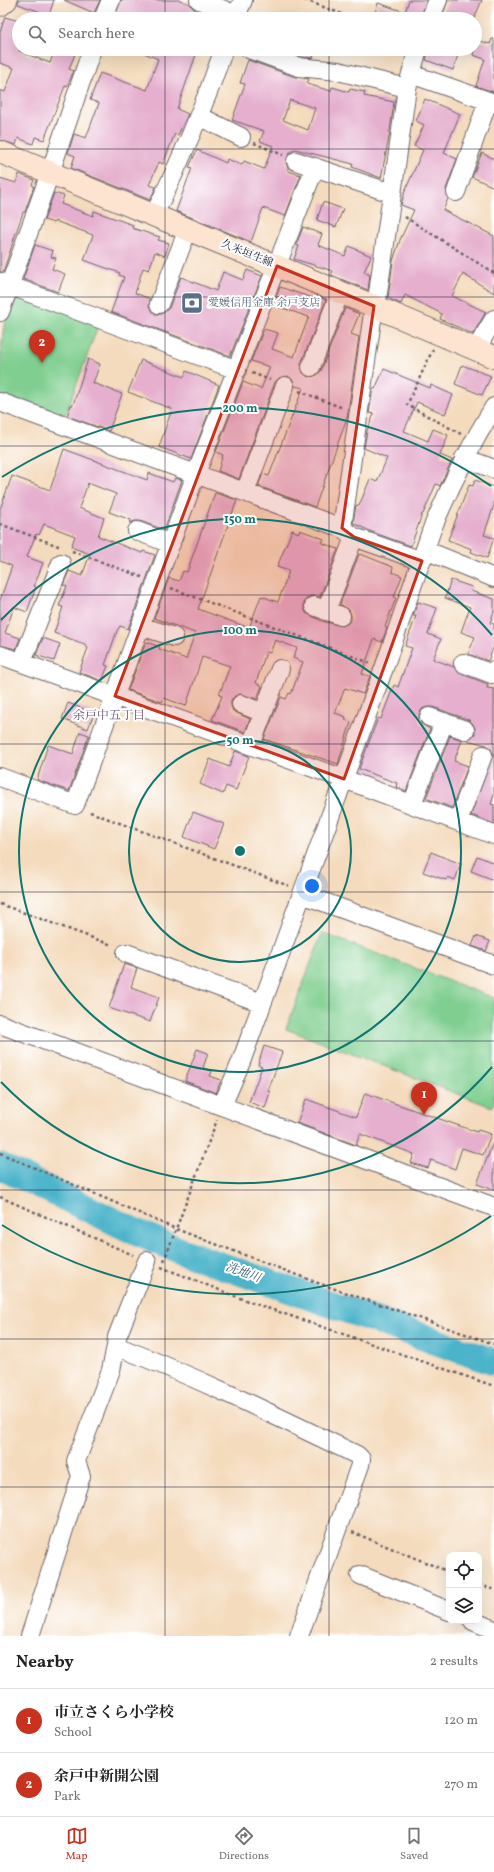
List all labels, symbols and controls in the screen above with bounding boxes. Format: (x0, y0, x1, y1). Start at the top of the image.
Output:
search box (12, 12, 482, 56)
icon: search (26, 23, 48, 45)
text: Search here (58, 24, 135, 45)
street label: 久米垣生線 (219, 237, 275, 271)
bank icon: 愛媛信用金庫 余戸支店 (179, 290, 205, 316)
place label: 愛媛信用金庫 余戸支店 (208, 296, 320, 311)
pin: 2 (29, 330, 55, 363)
text: 200 m (222, 401, 258, 417)
text: 150 m (224, 512, 256, 528)
text: 100 m (223, 623, 257, 639)
district label: 余戸中五丁目 (73, 708, 145, 724)
text: 50 m (226, 733, 254, 749)
centre of rings (233, 844, 247, 858)
your location (302, 876, 322, 896)
pin: 1 (411, 1082, 437, 1115)
water label: 洗地川 (223, 1259, 265, 1287)
map controls (446, 1552, 482, 1624)
button: locate (446, 1552, 482, 1588)
button: layers (446, 1588, 482, 1624)
text: Nearby (16, 1651, 74, 1674)
text: 2 results (430, 1653, 478, 1671)
text: 市立さくら小学校 (54, 1703, 174, 1724)
text: 1 (26, 1712, 32, 1730)
text: 120 m (444, 1712, 478, 1730)
text: School (54, 1724, 92, 1742)
text: 余戸中新開公園 (54, 1767, 159, 1788)
text: 2 (26, 1776, 32, 1794)
text: 270 m (444, 1776, 478, 1794)
text: Park (54, 1788, 81, 1806)
tab: Map (66, 1825, 88, 1864)
tab: Directions (219, 1825, 269, 1864)
tab: Saved (400, 1825, 428, 1864)

